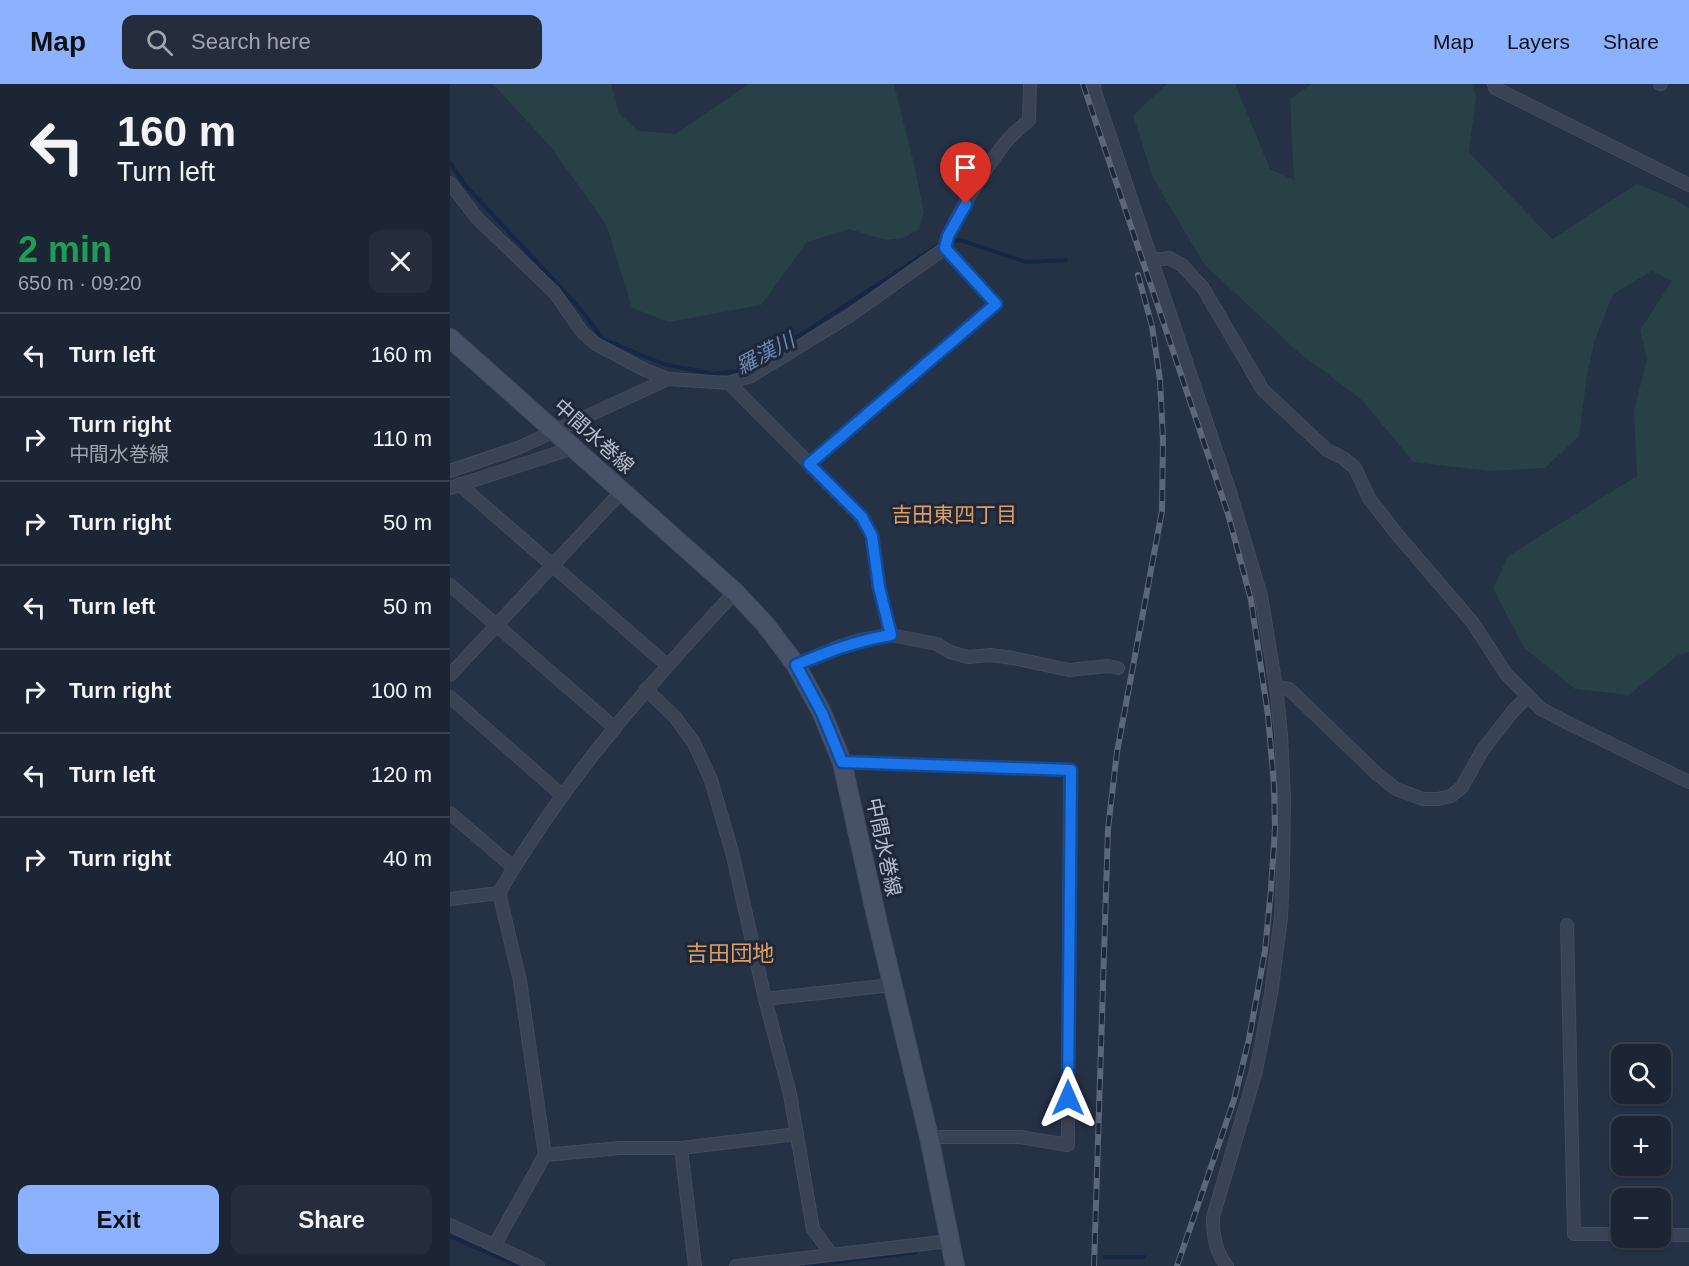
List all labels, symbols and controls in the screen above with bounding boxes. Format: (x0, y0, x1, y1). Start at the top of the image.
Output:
search box (122, 15, 542, 69)
text: Map (30, 26, 86, 57)
icon: search (143, 26, 176, 59)
text: Search here (191, 29, 311, 54)
text: Map (1433, 30, 1474, 53)
text: Layers (1507, 30, 1570, 53)
text: Share (1603, 30, 1659, 53)
icon: left (18, 108, 96, 186)
text: 160 m (117, 108, 236, 155)
pin (940, 142, 991, 204)
icon: arrive (949, 151, 982, 184)
text: Turn left (117, 157, 215, 187)
text: 2 min (18, 229, 112, 270)
button: close (369, 230, 432, 293)
text: 650 m · 09:20 (18, 272, 141, 294)
water label: 羅漢川 (732, 327, 800, 378)
icon: left (18, 339, 51, 372)
text: Turn left (69, 342, 155, 367)
text: 160 m (371, 342, 432, 367)
street label: 中間水巻線 (549, 394, 639, 478)
text: Turn right (69, 412, 171, 437)
icon: right (18, 423, 51, 456)
text: 110 m (372, 426, 432, 451)
text: 中間水巻線 (69, 443, 169, 465)
district label: 吉田東四丁目 (891, 503, 1017, 526)
icon: right (18, 507, 51, 540)
text: Turn right (69, 510, 171, 535)
text: 50 m (383, 510, 432, 535)
icon: left (18, 591, 51, 624)
text: Turn left (69, 594, 155, 619)
text: 50 m (383, 594, 432, 619)
icon: right (18, 675, 51, 708)
text: Turn right (69, 678, 171, 703)
text: 100 m (371, 678, 432, 703)
icon: left (18, 759, 51, 792)
text: Turn left (69, 762, 155, 787)
text: 120 m (371, 762, 432, 787)
street label: 中間水巻線 (863, 796, 905, 898)
icon: right (18, 843, 51, 876)
text: Turn right (69, 846, 171, 871)
text: 40 m (383, 846, 432, 871)
district label: 吉田団地 (686, 941, 774, 966)
map controls (1611, 1044, 1671, 1248)
button: search (1611, 1044, 1671, 1104)
position arrow (1036, 1066, 1100, 1130)
button: + (1611, 1116, 1671, 1176)
button: Exit (18, 1185, 219, 1254)
button: Share (231, 1185, 432, 1254)
button: − (1611, 1188, 1671, 1248)

